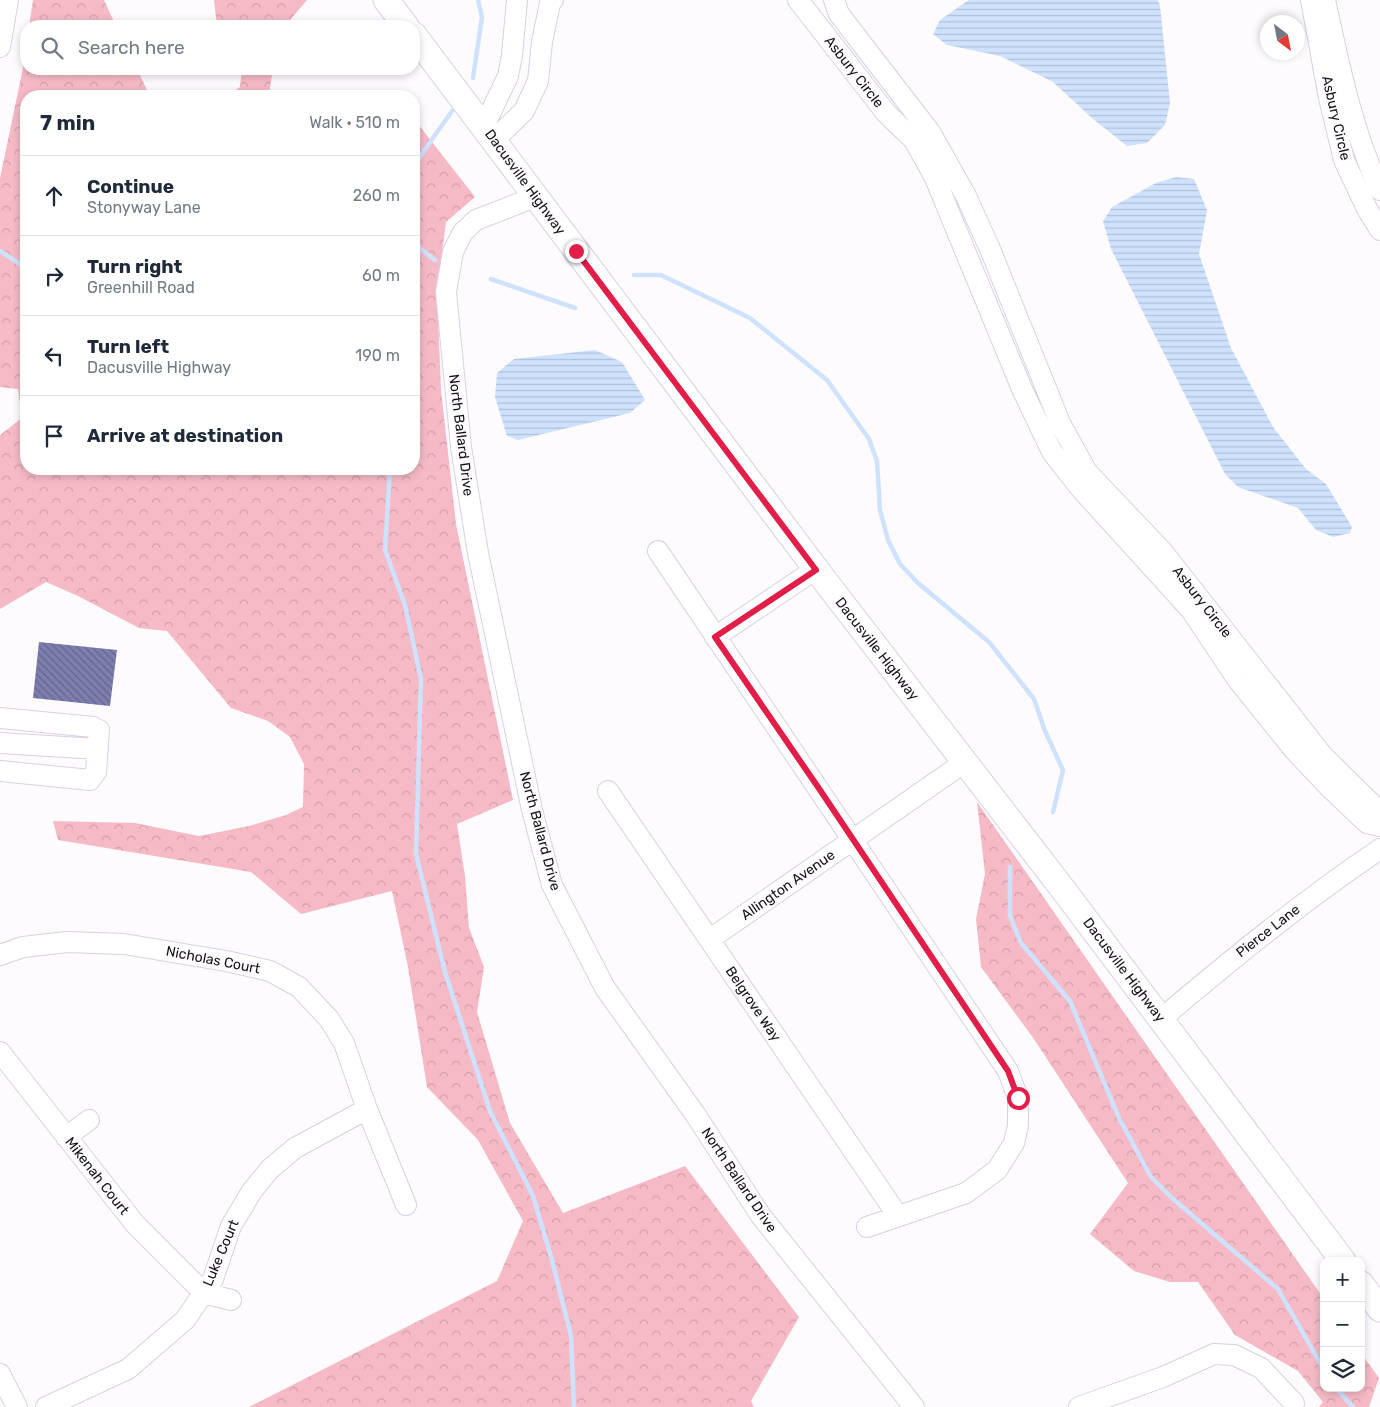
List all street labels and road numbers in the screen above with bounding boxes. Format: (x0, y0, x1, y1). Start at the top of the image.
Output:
street label: Asbury Circle (821, 33, 887, 111)
street label: Asbury Circle (1318, 74, 1354, 162)
street label: Dacusville Highway (481, 126, 569, 238)
street label: North Ballard Drive (445, 373, 477, 497)
street label: Asbury Circle (1169, 563, 1235, 641)
street label: Dacusville Highway (831, 594, 923, 704)
street label: North Ballard Drive (516, 770, 564, 893)
street label: Allington Avenue (738, 846, 838, 924)
street label: Pierce Lane (1233, 901, 1303, 961)
street label: Dacusville Highway (1079, 915, 1169, 1026)
street label: Nicholas Court (164, 943, 262, 978)
street label: Belgrove Way (722, 963, 784, 1045)
street label: North Ballard Drive (698, 1124, 780, 1236)
street label: Mikenah Court (61, 1134, 133, 1219)
street label: Luke Court (199, 1217, 243, 1289)

